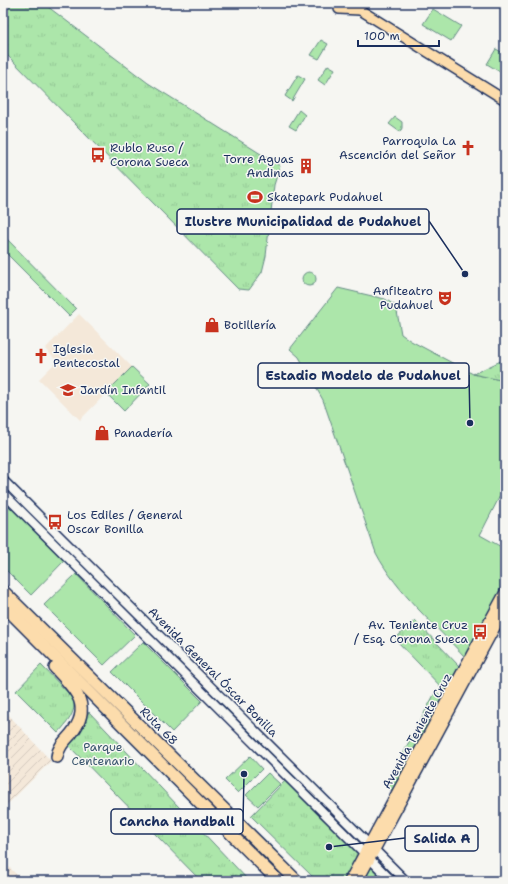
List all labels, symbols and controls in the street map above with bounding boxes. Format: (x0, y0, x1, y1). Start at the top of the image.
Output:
scale bar (358, 22, 439, 48)
text: 100 m (364, 28, 400, 44)
place label: Parroquia La Ascención del Señor (339, 133, 457, 163)
church icon: Parroquia La Ascención del Señor (459, 139, 477, 157)
place label: Rublo Ruso / Corona Sueca (110, 140, 189, 170)
bus stop icon: Rublo Ruso / Corona Sueca (89, 146, 107, 164)
place label: Torre Aguas Andinas (223, 151, 294, 181)
building icon: Torre Aguas Andinas (297, 157, 315, 175)
sports icon: Skatepark Pudahuel (246, 188, 264, 206)
place label: Skatepark Pudahuel (267, 189, 383, 205)
callout: Ilustre Municipalidad de Pudahuel (177, 209, 429, 234)
text: Ilustre Municipalidad de Pudahuel (185, 213, 422, 230)
place label: Anfiteatro Pudahuel (373, 283, 433, 313)
theatre icon: Anfiteatro Pudahuel (436, 289, 454, 307)
shop icon: Botillería (203, 316, 221, 334)
place label: Botillería (224, 317, 277, 333)
place label: Iglesia Pentecostal (53, 341, 120, 371)
church icon: Iglesia Pentecostal (32, 347, 50, 365)
callout: Estadio Modelo de Pudahuel (258, 363, 469, 388)
text: Estadio Modelo de Pudahuel (265, 367, 461, 384)
school or university icon: Jardín Infantil (59, 381, 77, 399)
place label: Jardín Infantil (80, 382, 166, 398)
shop icon: Panadería (93, 424, 111, 442)
place label: Panadería (114, 425, 173, 441)
place label: Los Ediles / General Oscar Bonilla (67, 507, 183, 537)
bus stop icon: Los Ediles / General Oscar Bonilla (46, 513, 64, 531)
street label: Avenida General Óscar Bonilla (145, 604, 282, 741)
place label: Av. Teniente Cruz / Esq. Corona Sueca (354, 617, 469, 647)
bus stop icon: Av. Teniente Cruz / Esq. Corona Sueca (471, 623, 489, 641)
street label: Avenida Teniente Cruz (378, 670, 456, 792)
street label: Ruta 68 (136, 703, 182, 749)
park label: Parque Centenario (72, 739, 134, 769)
callout: Cancha Handball (111, 809, 243, 834)
text: Cancha Handball (119, 813, 235, 830)
callout: Salida A (405, 826, 478, 851)
text: Salida A (414, 830, 470, 847)

